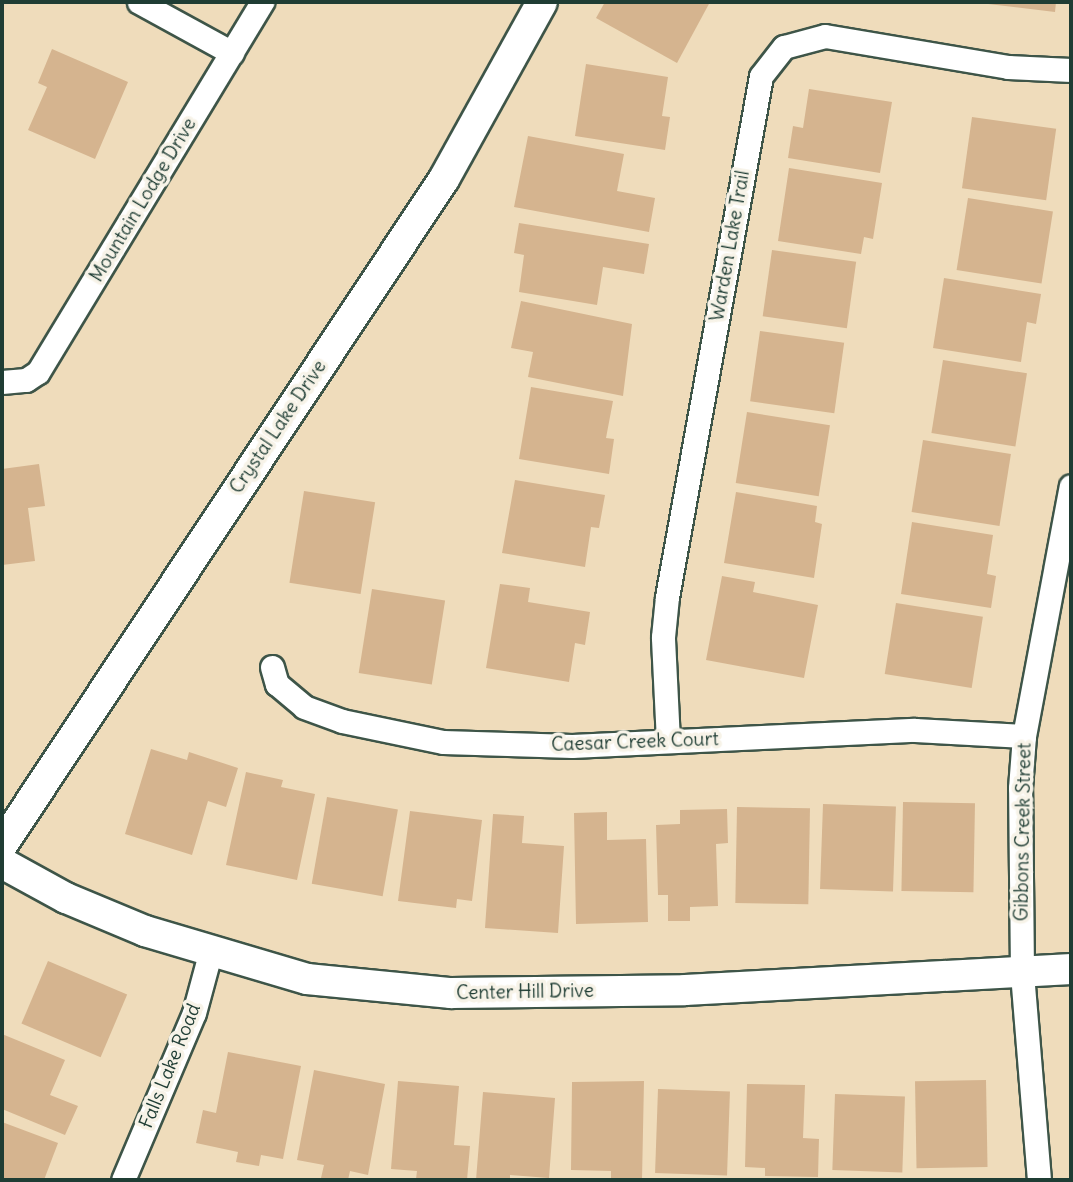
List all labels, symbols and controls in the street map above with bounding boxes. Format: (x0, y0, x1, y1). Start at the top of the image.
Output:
street label: Mountain Lodge Drive (85, 114, 201, 286)
street label: Warden Lake Trail (706, 169, 754, 323)
street label: Crystal Lake Drive (225, 356, 331, 498)
street label: Caesar Creek Court (551, 728, 719, 756)
street label: Gibbons Creek Street (1010, 742, 1036, 922)
street label: Center Hill Drive (456, 979, 594, 1005)
street label: Falls Lake Road (135, 1000, 205, 1132)

